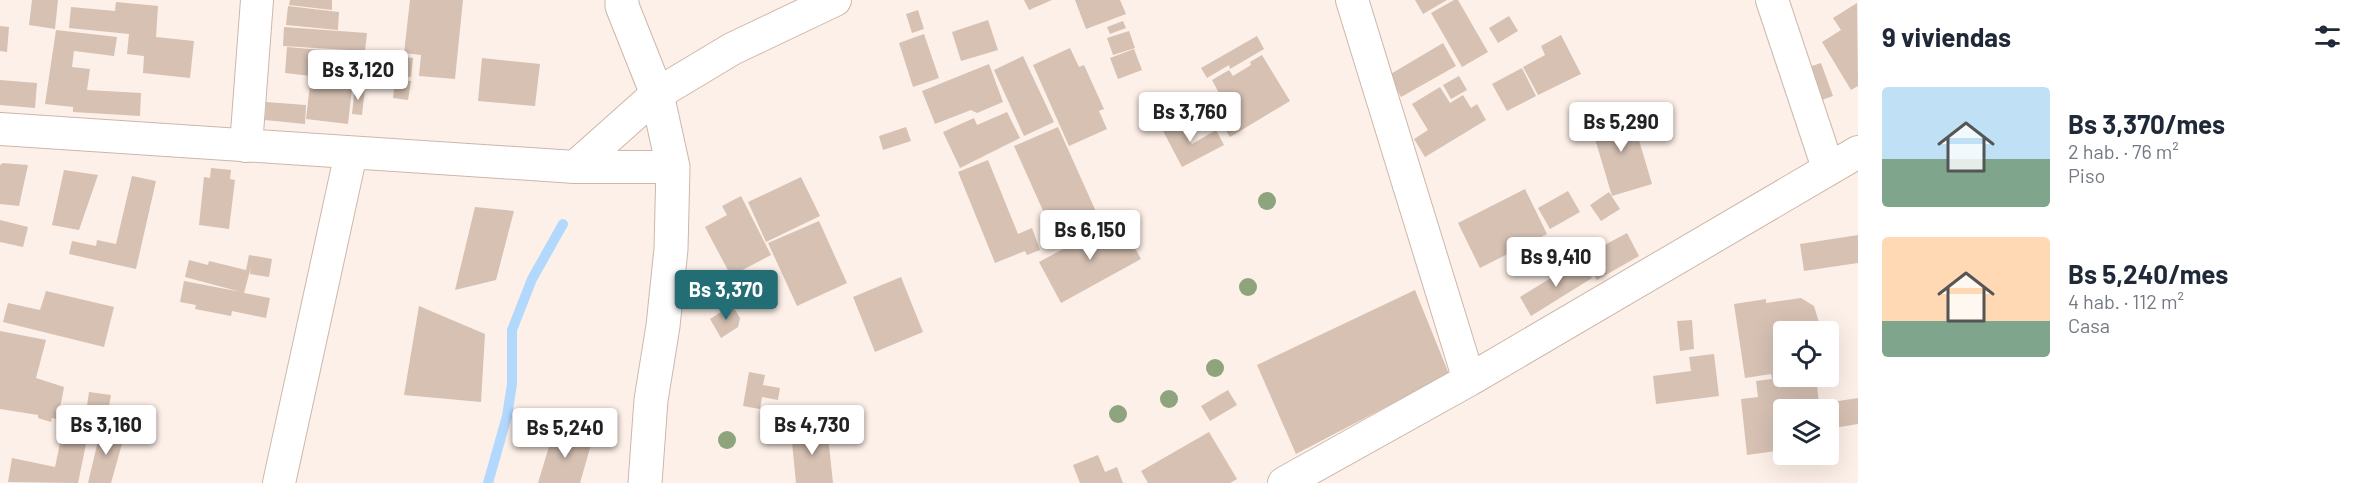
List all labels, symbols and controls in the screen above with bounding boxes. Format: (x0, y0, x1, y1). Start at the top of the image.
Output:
icon: filters (2311, 20, 2344, 53)
text: 9 viviendas (1882, 21, 2011, 52)
pin: Bs 3,120 (296, 50, 420, 101)
text: Bs 3,120 (322, 57, 394, 81)
pin: Bs 3,760 (1128, 92, 1252, 143)
text: Bs 3,760 (1153, 99, 1227, 123)
pin: Bs 5,290 (1559, 102, 1683, 153)
text: Bs 3,370/mes (2068, 108, 2225, 139)
text: Bs 5,290 (1583, 109, 1659, 133)
icon: home (1930, 111, 2002, 183)
text: 2 hab. · 76 m² (2068, 139, 2179, 163)
text: Piso (2068, 163, 2105, 187)
pin: Bs 6,150 (1028, 210, 1152, 261)
text: Bs 6,150 (1054, 217, 1126, 241)
pin: Bs 9,410 (1494, 237, 1618, 288)
text: Bs 9,410 (1521, 244, 1591, 268)
text: Bs 5,240/mes (2068, 258, 2228, 289)
icon: home (1930, 261, 2002, 333)
pin: Bs 3,370 (664, 270, 788, 321)
text: Bs 3,370 (689, 277, 763, 301)
text: 4 hab. · 112 m² (2068, 289, 2184, 313)
text: Casa (2068, 313, 2110, 337)
map controls (1773, 321, 1839, 465)
button: locate (1773, 321, 1839, 387)
button: layers (1773, 399, 1839, 465)
pin: Bs 3,160 (44, 405, 168, 456)
pin: Bs 4,730 (750, 405, 874, 456)
pin: Bs 5,240 (503, 408, 627, 459)
text: Bs 3,160 (70, 412, 142, 436)
text: Bs 4,730 (774, 412, 850, 436)
text: Bs 5,240 (526, 415, 604, 439)

